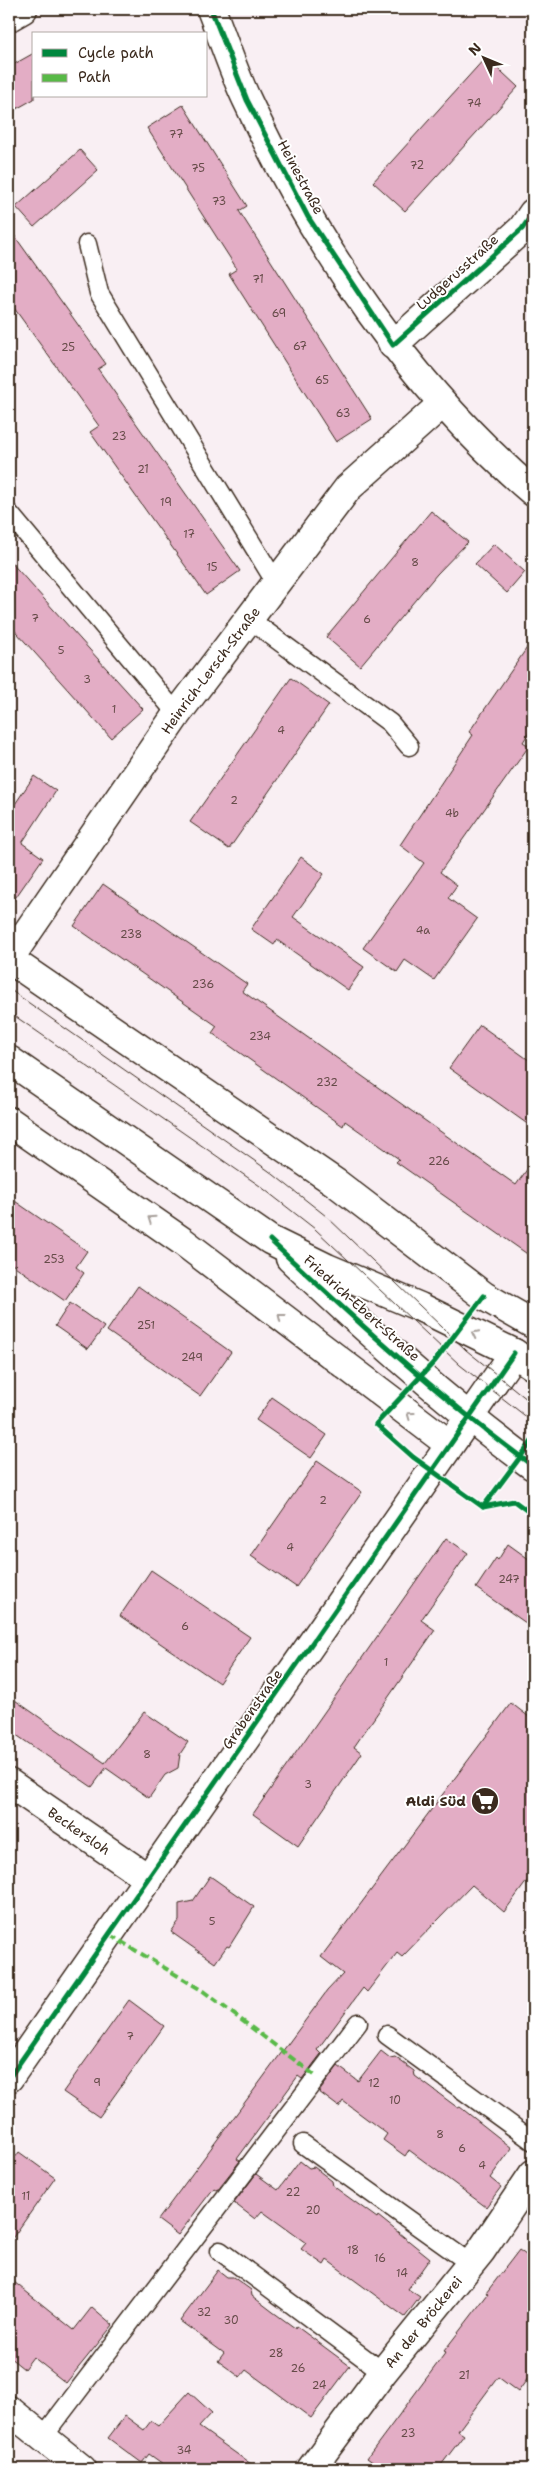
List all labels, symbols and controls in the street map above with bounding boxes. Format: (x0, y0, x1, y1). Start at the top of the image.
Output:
legend (32, 32, 208, 98)
north arrow (460, 32, 510, 82)
text: N (464, 39, 485, 59)
text: Cycle path (78, 43, 154, 63)
text: Path (78, 67, 111, 87)
house number: 74 (467, 96, 482, 111)
house number: 77 (169, 127, 184, 142)
street label: Heinestraße (274, 137, 328, 217)
house number: 72 (410, 158, 424, 173)
house number: 75 (191, 161, 205, 176)
house number: 73 (212, 194, 226, 209)
street label: Ludgerusstraße (412, 230, 502, 314)
house number: 71 (252, 272, 264, 287)
house number: 69 (272, 306, 286, 321)
house number: 67 (293, 339, 307, 354)
house number: 25 (61, 340, 75, 355)
house number: 65 (315, 373, 329, 388)
house number: 63 (336, 406, 350, 421)
house number: 23 (112, 429, 126, 444)
house number: 21 (137, 462, 149, 477)
house number: 19 (160, 495, 172, 510)
house number: 17 (183, 527, 195, 542)
house number: 8 (411, 555, 419, 570)
house number: 15 (206, 560, 218, 575)
street label: Heinrich-Lersch-Straße (157, 603, 264, 738)
house number: 7 (31, 611, 39, 626)
house number: 6 (363, 612, 371, 627)
house number: 5 (58, 643, 65, 658)
house number: 3 (83, 672, 91, 687)
house number: 1 (112, 702, 116, 717)
house number: 4 (277, 723, 285, 738)
house number: 2 (230, 793, 238, 808)
house number: 4b (445, 806, 459, 821)
house number: 4a (416, 923, 430, 938)
house number: 238 (120, 927, 142, 942)
house number: 236 (192, 977, 214, 992)
house number: 234 (249, 1029, 271, 1044)
house number: 232 (316, 1075, 338, 1090)
house number: 226 (428, 1154, 450, 1169)
one-way arrow (147, 1216, 157, 1225)
street label: Friedrich-Ebert-Straße (300, 1251, 424, 1365)
house number: 253 (43, 1252, 65, 1267)
one-way arrow (278, 1314, 287, 1322)
house number: 251 (137, 1318, 155, 1333)
one-way arrow (471, 1330, 480, 1340)
house number: 249 (181, 1350, 203, 1365)
one-way arrow (406, 1412, 416, 1421)
house number: 2 (319, 1493, 327, 1508)
house number: 4 (286, 1540, 294, 1555)
house number: 247 (498, 1572, 520, 1587)
house number: 6 (181, 1619, 189, 1634)
house number: 1 (384, 1655, 388, 1670)
street label: Grabenstraße (218, 1665, 286, 1752)
house number: 8 (143, 1747, 151, 1762)
house number: 3 (304, 1777, 312, 1792)
supermarket icon: Aldi Süd (470, 1786, 500, 1816)
place label: Aldi Süd (406, 1792, 466, 1810)
street label: Beckersloh (44, 1803, 114, 1859)
house number: 5 (209, 1914, 216, 1929)
house number: 7 (126, 2029, 134, 2044)
house number: 9 (93, 2075, 101, 2090)
house number: 12 (368, 2076, 380, 2091)
house number: 10 (389, 2093, 401, 2108)
house number: 8 (436, 2127, 444, 2142)
house number: 6 (458, 2141, 466, 2156)
house number: 4 (478, 2158, 486, 2173)
house number: 22 (286, 2185, 300, 2200)
house number: 11 (22, 2189, 30, 2204)
house number: 20 (305, 2203, 321, 2218)
house number: 18 (347, 2243, 359, 2258)
house number: 16 (374, 2251, 386, 2266)
house number: 14 (396, 2266, 408, 2281)
street label: An der Bröckerei (381, 2272, 466, 2372)
house number: 32 (197, 2305, 211, 2320)
house number: 30 (223, 2313, 239, 2328)
house number: 28 (268, 2346, 284, 2361)
house number: 26 (291, 2361, 305, 2376)
house number: 21 (458, 2368, 470, 2383)
house number: 24 (312, 2378, 327, 2393)
house number: 23 (401, 2426, 415, 2441)
house number: 34 (177, 2443, 192, 2458)

